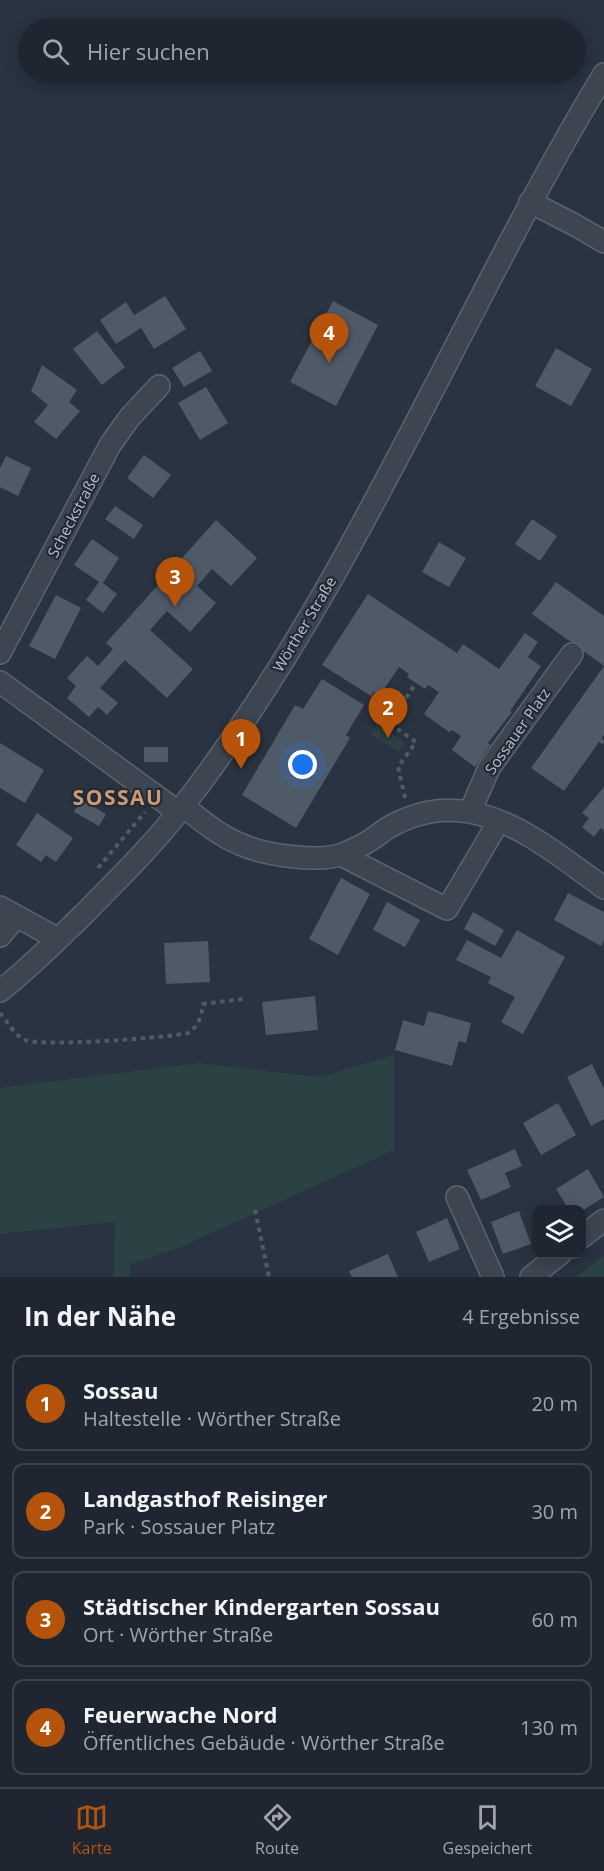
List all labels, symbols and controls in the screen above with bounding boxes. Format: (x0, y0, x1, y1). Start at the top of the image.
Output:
search box (18, 18, 586, 84)
icon: search (39, 35, 72, 68)
text: Hier suchen (87, 36, 210, 66)
pin: 4 (310, 314, 348, 363)
street label: Scheckstraße (42, 469, 104, 561)
pin: 3 (156, 558, 195, 607)
street label: Wörther Straße (268, 573, 340, 675)
street label: Sossauer Platz (480, 684, 554, 778)
pin: 2 (368, 688, 408, 738)
pin: 1 (222, 720, 260, 769)
your location (288, 750, 317, 779)
district label: SOSSAU (73, 783, 163, 811)
map controls (532, 1205, 586, 1259)
button: layers (532, 1205, 586, 1259)
text: In der Nähe (24, 1298, 176, 1334)
text: 4 Ergebnisse (462, 1303, 580, 1330)
text: Sossau (83, 1375, 158, 1405)
text: 1 (40, 1390, 51, 1417)
text: 20 m (531, 1390, 578, 1417)
text: Haltestelle · Wörther Straße (83, 1405, 341, 1432)
text: Landgasthof Reisinger (83, 1483, 327, 1513)
text: 2 (40, 1498, 51, 1525)
text: 30 m (531, 1498, 578, 1525)
text: Park · Sossauer Platz (83, 1513, 275, 1540)
text: Städtischer Kindergarten Sossau (83, 1591, 440, 1621)
text: 3 (40, 1606, 51, 1633)
text: 60 m (531, 1606, 578, 1633)
text: Ort · Wörther Straße (83, 1621, 273, 1648)
text: Feuerwache Nord (83, 1699, 278, 1729)
text: 4 (40, 1714, 51, 1741)
text: 130 m (520, 1714, 578, 1741)
text: Öffentliches Gebäude · Wörther Straße (83, 1729, 445, 1756)
tab: Karte (72, 1801, 112, 1859)
tab: Route (255, 1801, 299, 1859)
tab: Gespeichert (443, 1801, 532, 1859)

